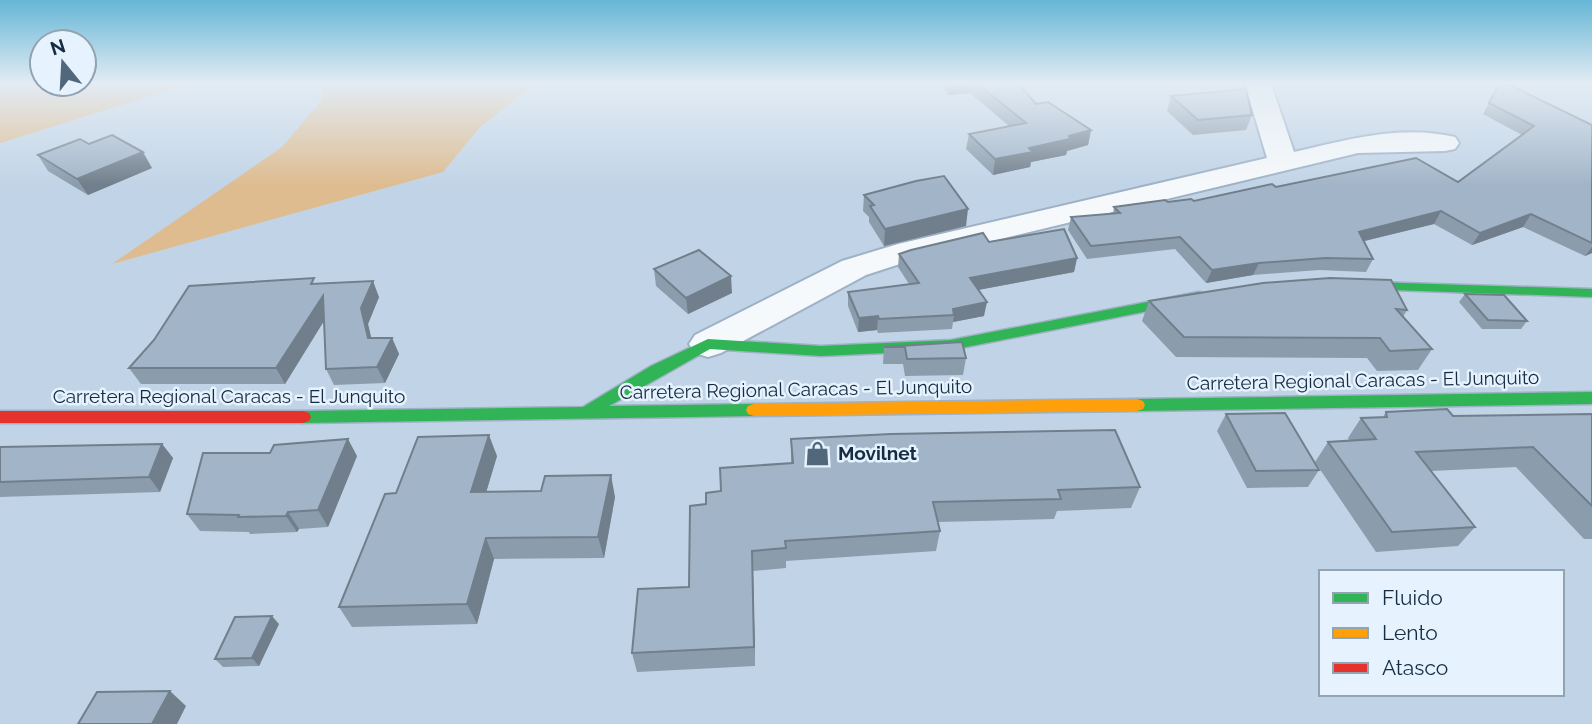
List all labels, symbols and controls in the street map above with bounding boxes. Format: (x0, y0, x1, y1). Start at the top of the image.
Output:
north arrow (28, 28, 98, 98)
text: N (47, 34, 68, 60)
street label: Carretera Regional Caracas - El Junquito (1187, 366, 1539, 394)
street label: Carretera Regional Caracas - El Junquito (620, 375, 972, 403)
street label: Carretera Regional Caracas - El Junquito (53, 385, 405, 407)
shop icon: Movilnet (804, 439, 832, 467)
place label: Movilnet (838, 442, 918, 464)
legend (1319, 570, 1564, 696)
text: Fluido (1382, 585, 1443, 610)
text: Lento (1382, 620, 1438, 645)
text: Atasco (1382, 655, 1448, 680)

